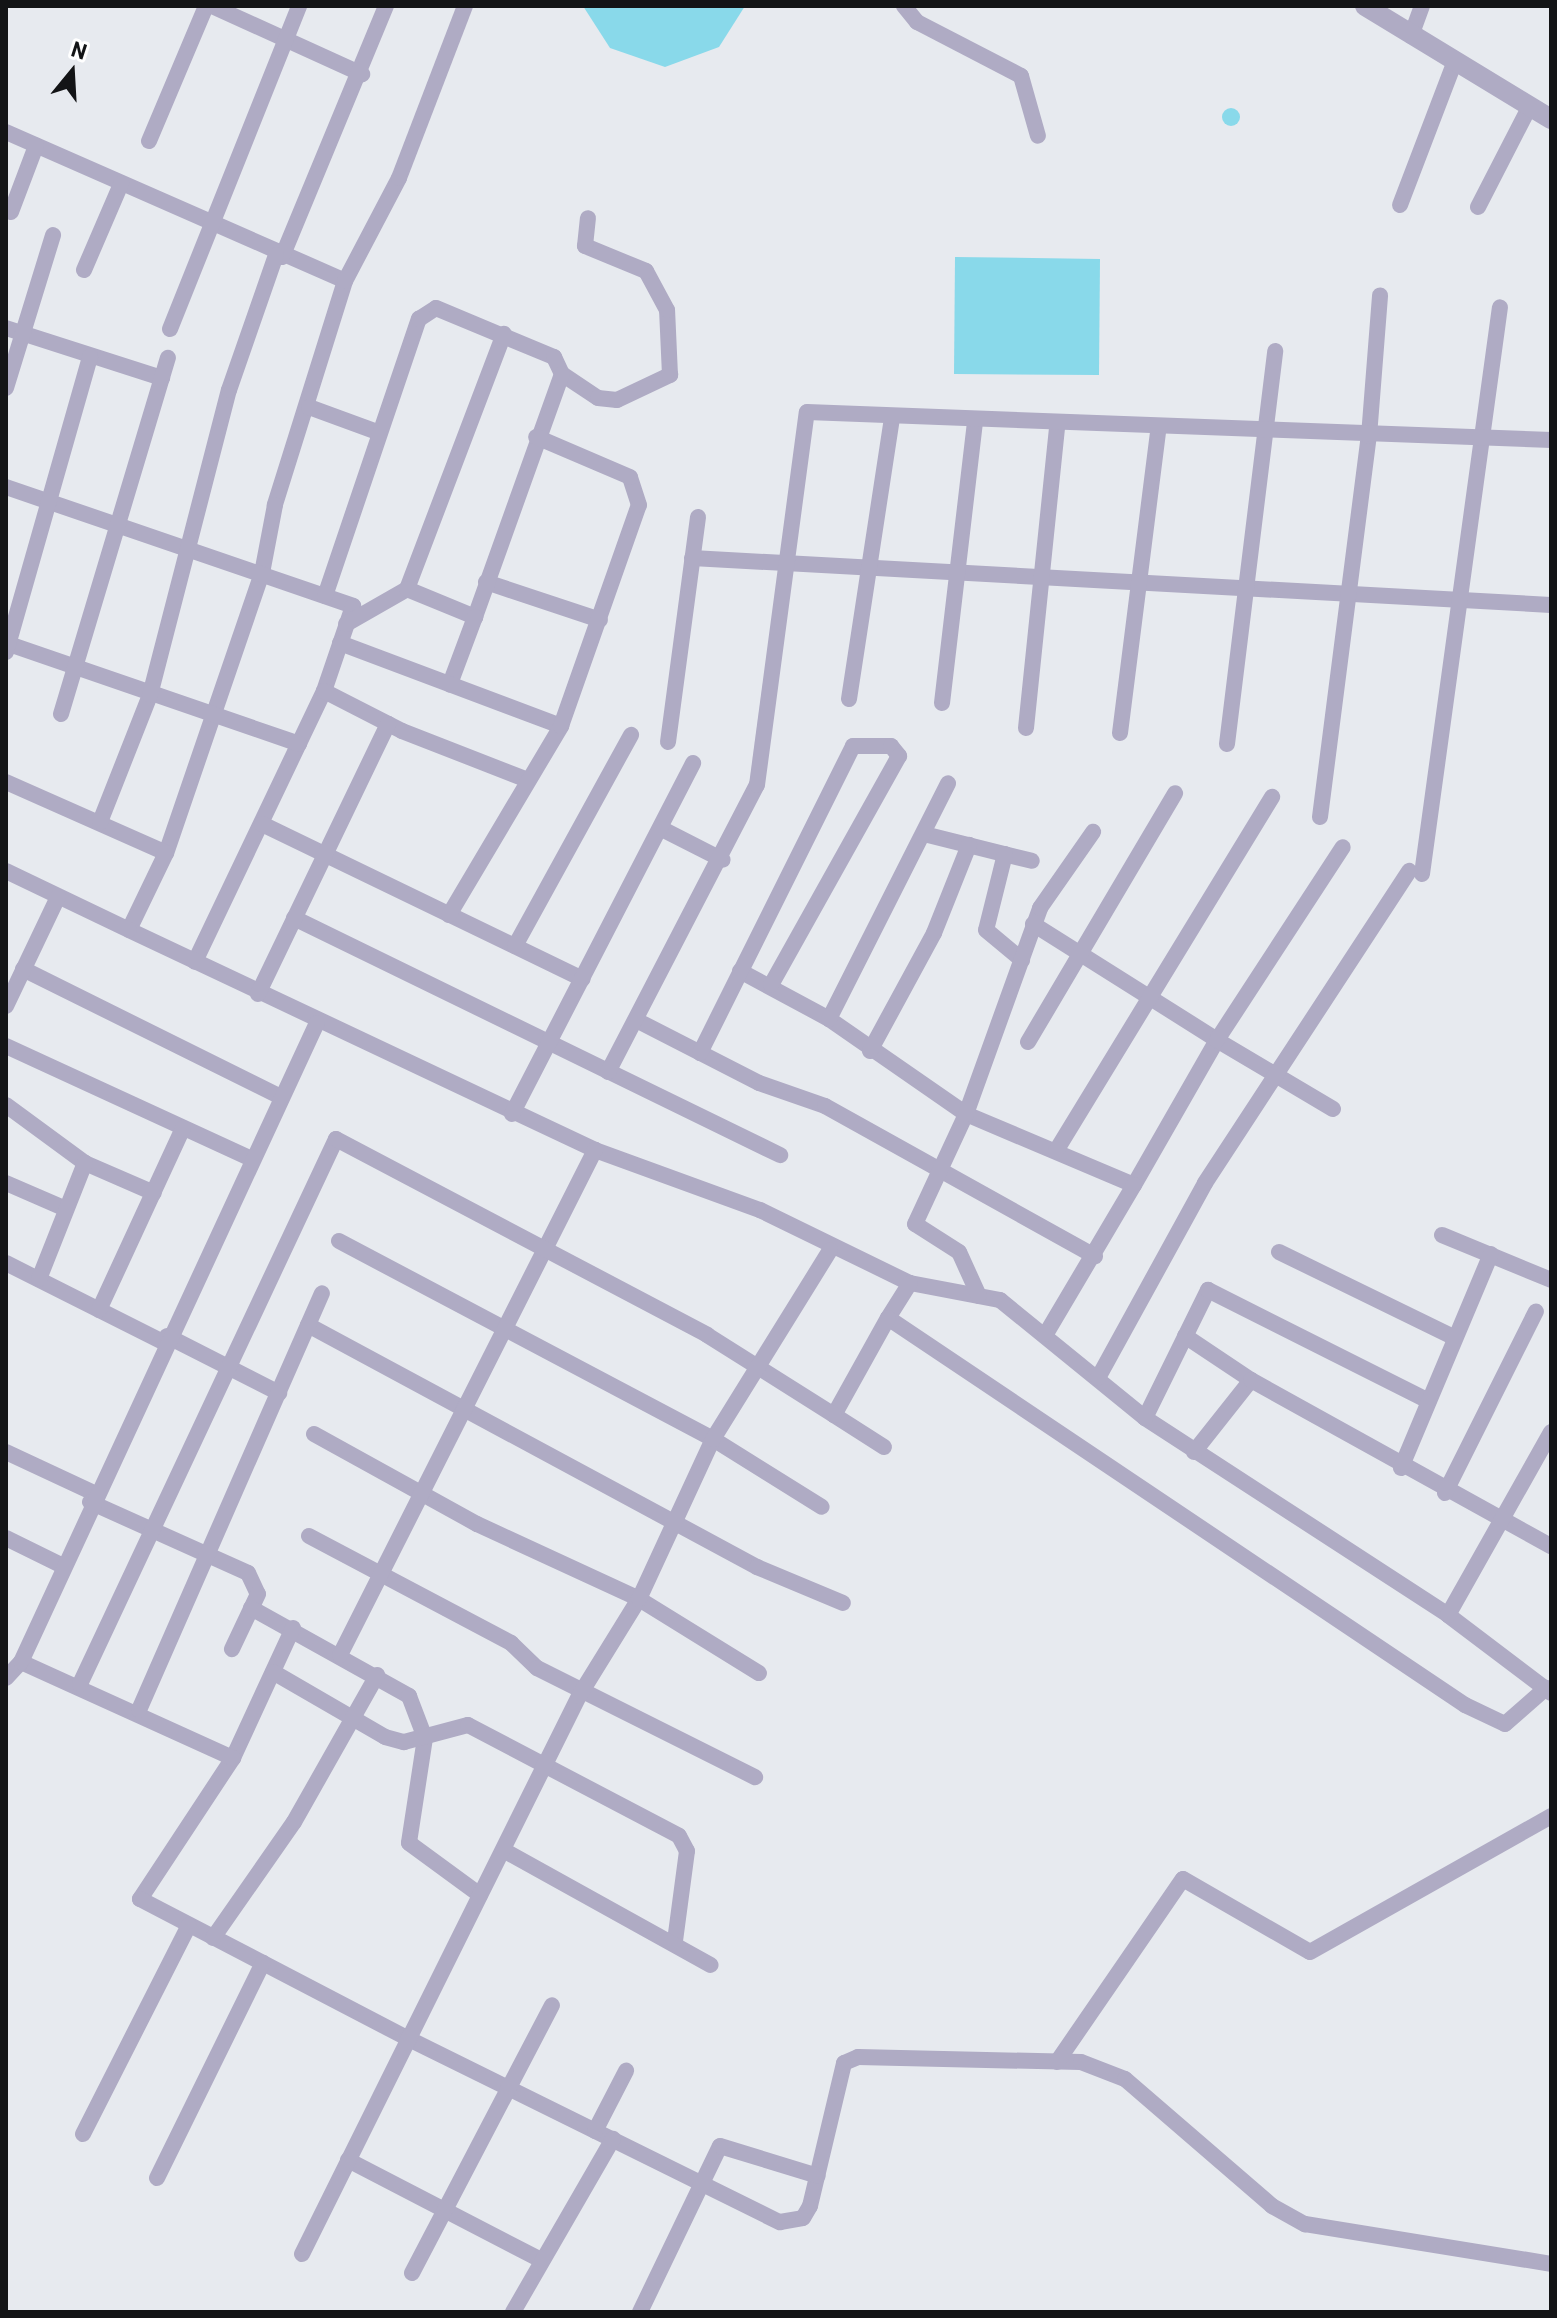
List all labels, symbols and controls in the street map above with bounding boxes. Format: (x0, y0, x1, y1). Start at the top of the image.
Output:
north arrow (32, 32, 112, 112)
text: N (68, 35, 90, 64)

